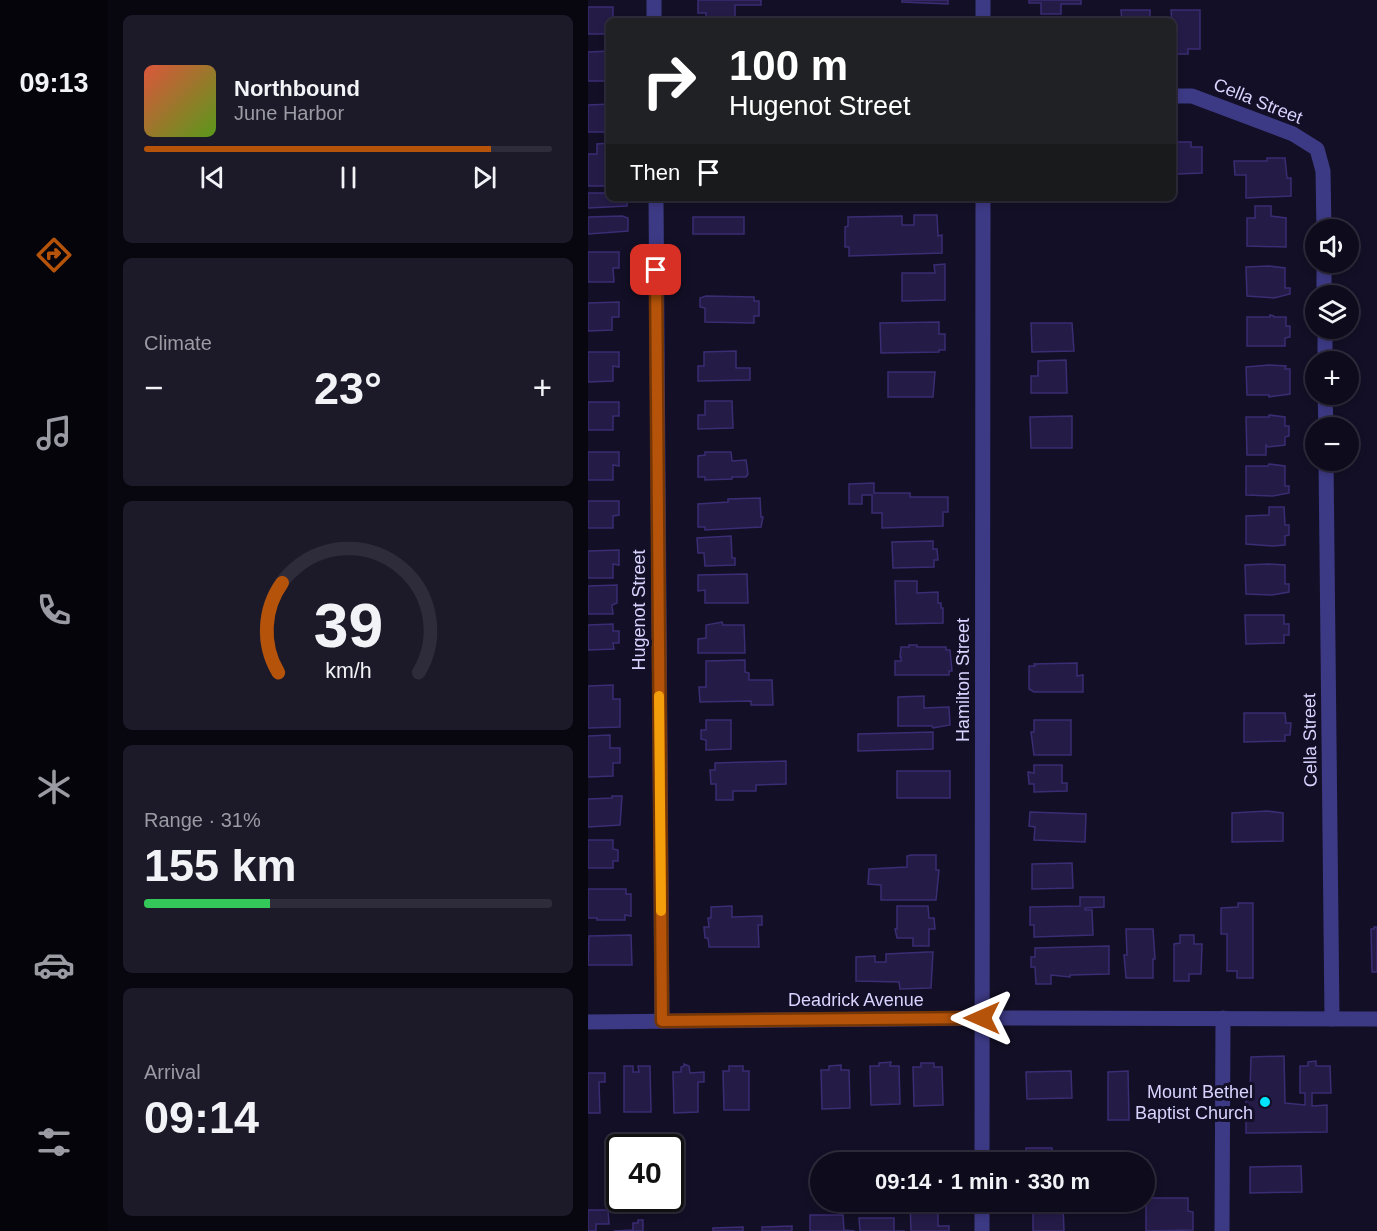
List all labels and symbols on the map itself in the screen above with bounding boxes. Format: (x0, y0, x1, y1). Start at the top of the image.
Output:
street label: Cella Street (1211, 74, 1305, 128)
pin (630, 244, 681, 295)
street label: Hugenot Street (629, 549, 649, 671)
street label: Hamilton Street (953, 618, 973, 742)
street label: Cella Street (1299, 693, 1321, 787)
position arrow (950, 986, 1014, 1050)
street label: Deadrick Avenue (788, 990, 924, 1010)
place label: Mount Bethel Baptist Church (1135, 1082, 1253, 1123)
marker: Mount Bethel Baptist Church (1258, 1095, 1272, 1109)
speed limit sign: 40 (606, 1134, 684, 1212)

